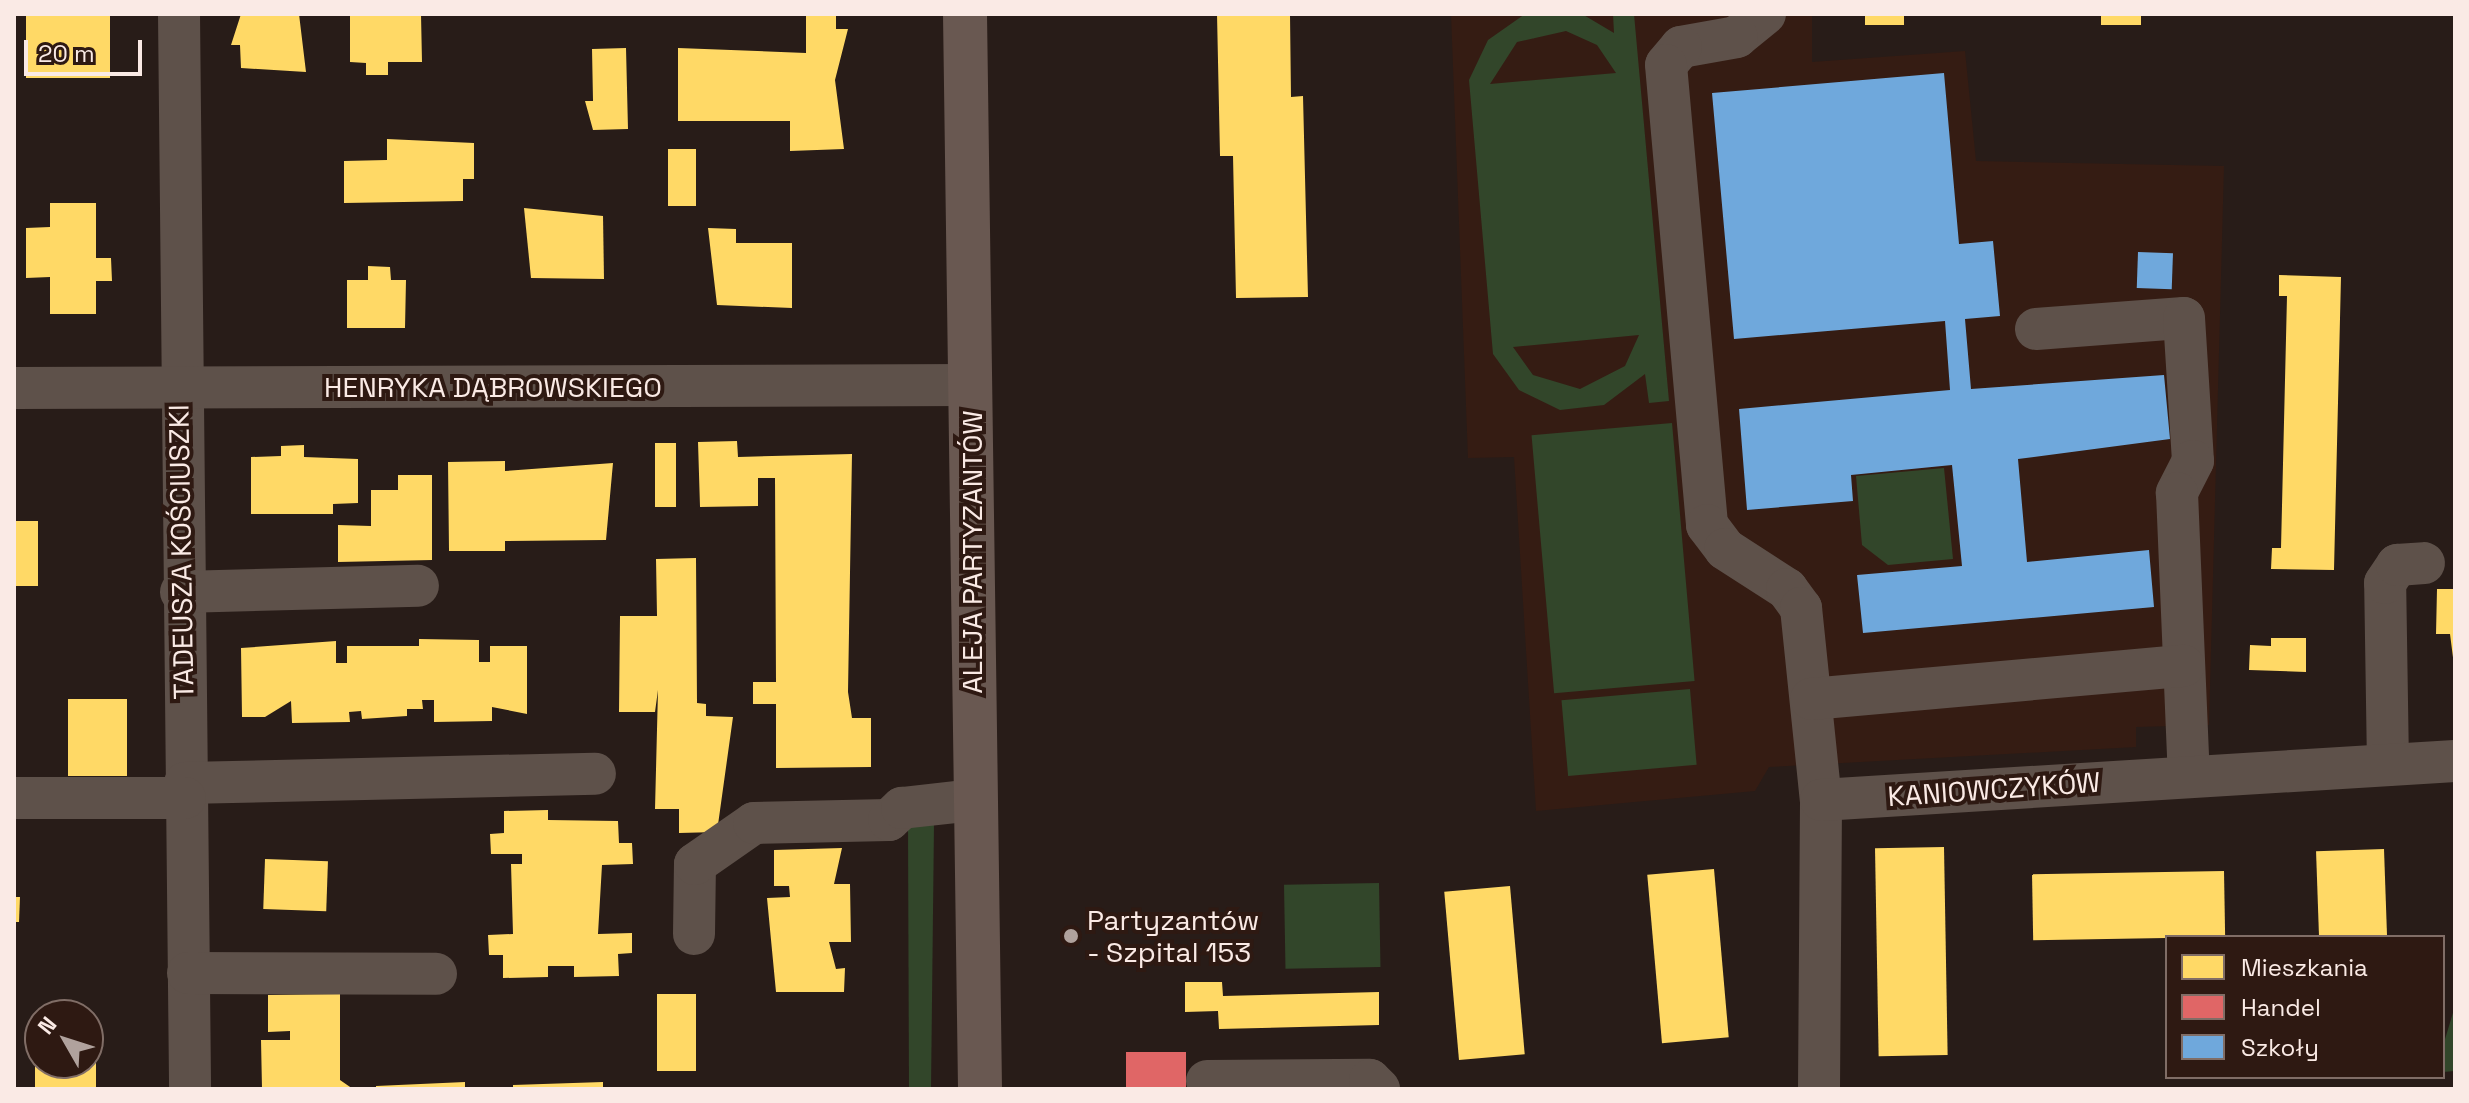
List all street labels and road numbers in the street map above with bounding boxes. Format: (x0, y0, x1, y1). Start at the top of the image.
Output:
street label: HENRYKA DĄBROWSKIEGO (324, 370, 662, 404)
street label: TADEUSZA KOŚCIUSZKI (162, 404, 200, 700)
street label: ALEJA PARTYZANTÓW (955, 410, 989, 694)
street label: KANIOWCZYKÓW (1886, 765, 2102, 813)

